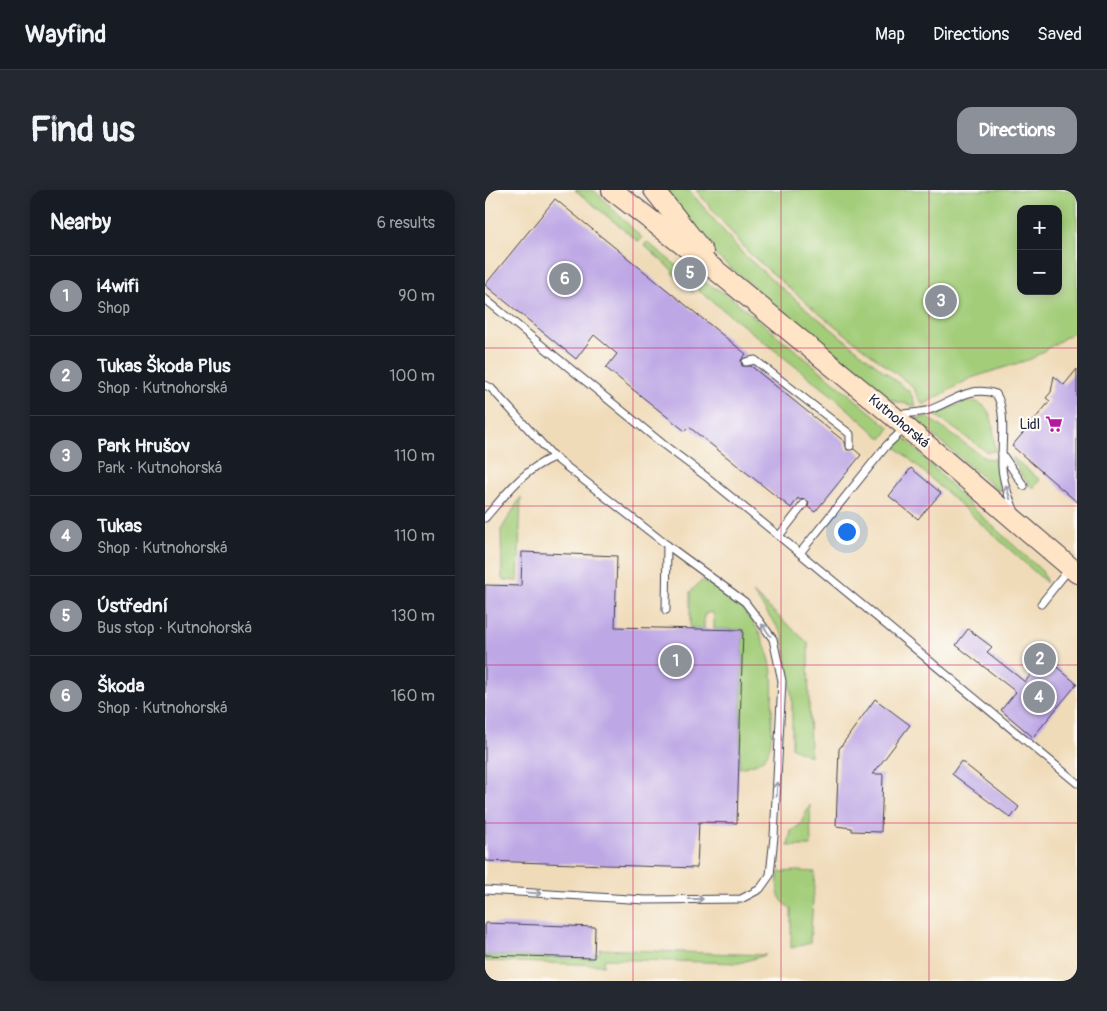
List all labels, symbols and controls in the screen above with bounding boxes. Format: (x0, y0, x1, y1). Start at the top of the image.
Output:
text: Wayfind (25, 20, 106, 49)
text: Map (875, 23, 905, 46)
text: Directions (933, 23, 1009, 46)
text: Saved (1037, 23, 1082, 46)
button: Directions (957, 107, 1077, 154)
text: Find us (30, 108, 135, 152)
map controls (1017, 205, 1062, 295)
button: + (1017, 205, 1062, 250)
text: Nearby (50, 209, 111, 236)
text: 6 results (377, 213, 435, 233)
button: − (1017, 250, 1062, 295)
pin: 5 (674, 254, 706, 292)
pin: 6 (549, 260, 581, 298)
text: i4wifi (97, 274, 139, 298)
pin: 3 (925, 282, 957, 320)
text: 1 (63, 286, 69, 306)
text: 90 m (398, 286, 435, 306)
text: Shop (97, 298, 130, 318)
text: Tukas Škoda Plus (97, 354, 231, 378)
text: 2 (62, 366, 70, 386)
text: 100 m (389, 366, 435, 386)
text: Shop · Kutnohorská (97, 378, 227, 398)
street label: Kutnohorská (865, 391, 933, 451)
supermarket icon: Lidl (1044, 414, 1064, 434)
place label: Lidl (1019, 416, 1040, 433)
text: Park Hrušov (97, 434, 190, 458)
text: 3 (62, 446, 70, 466)
text: 110 m (394, 446, 435, 466)
text: Park · Kutnohorská (97, 458, 222, 478)
one-way arrow (1002, 484, 1012, 500)
text: Tukas (97, 514, 142, 538)
your location (834, 519, 860, 545)
text: 4 (61, 526, 71, 546)
text: 110 m (394, 526, 435, 546)
text: Shop · Kutnohorská (97, 538, 227, 558)
text: Ústřední (97, 594, 168, 618)
text: 5 (62, 606, 70, 626)
text: 130 m (391, 606, 435, 626)
text: Bus stop · Kutnohorská (97, 618, 252, 638)
one-way arrow (761, 623, 771, 637)
pin: 2 (1024, 640, 1056, 678)
pin: 1 (660, 642, 692, 680)
text: Škoda (97, 674, 145, 698)
pin: 4 (1023, 678, 1055, 716)
text: 6 (61, 686, 71, 706)
text: 160 m (391, 686, 435, 706)
text: Shop · Kutnohorská (97, 698, 227, 718)
one-way arrow (772, 781, 781, 797)
one-way arrow (525, 888, 541, 897)
one-way arrow (688, 894, 704, 904)

